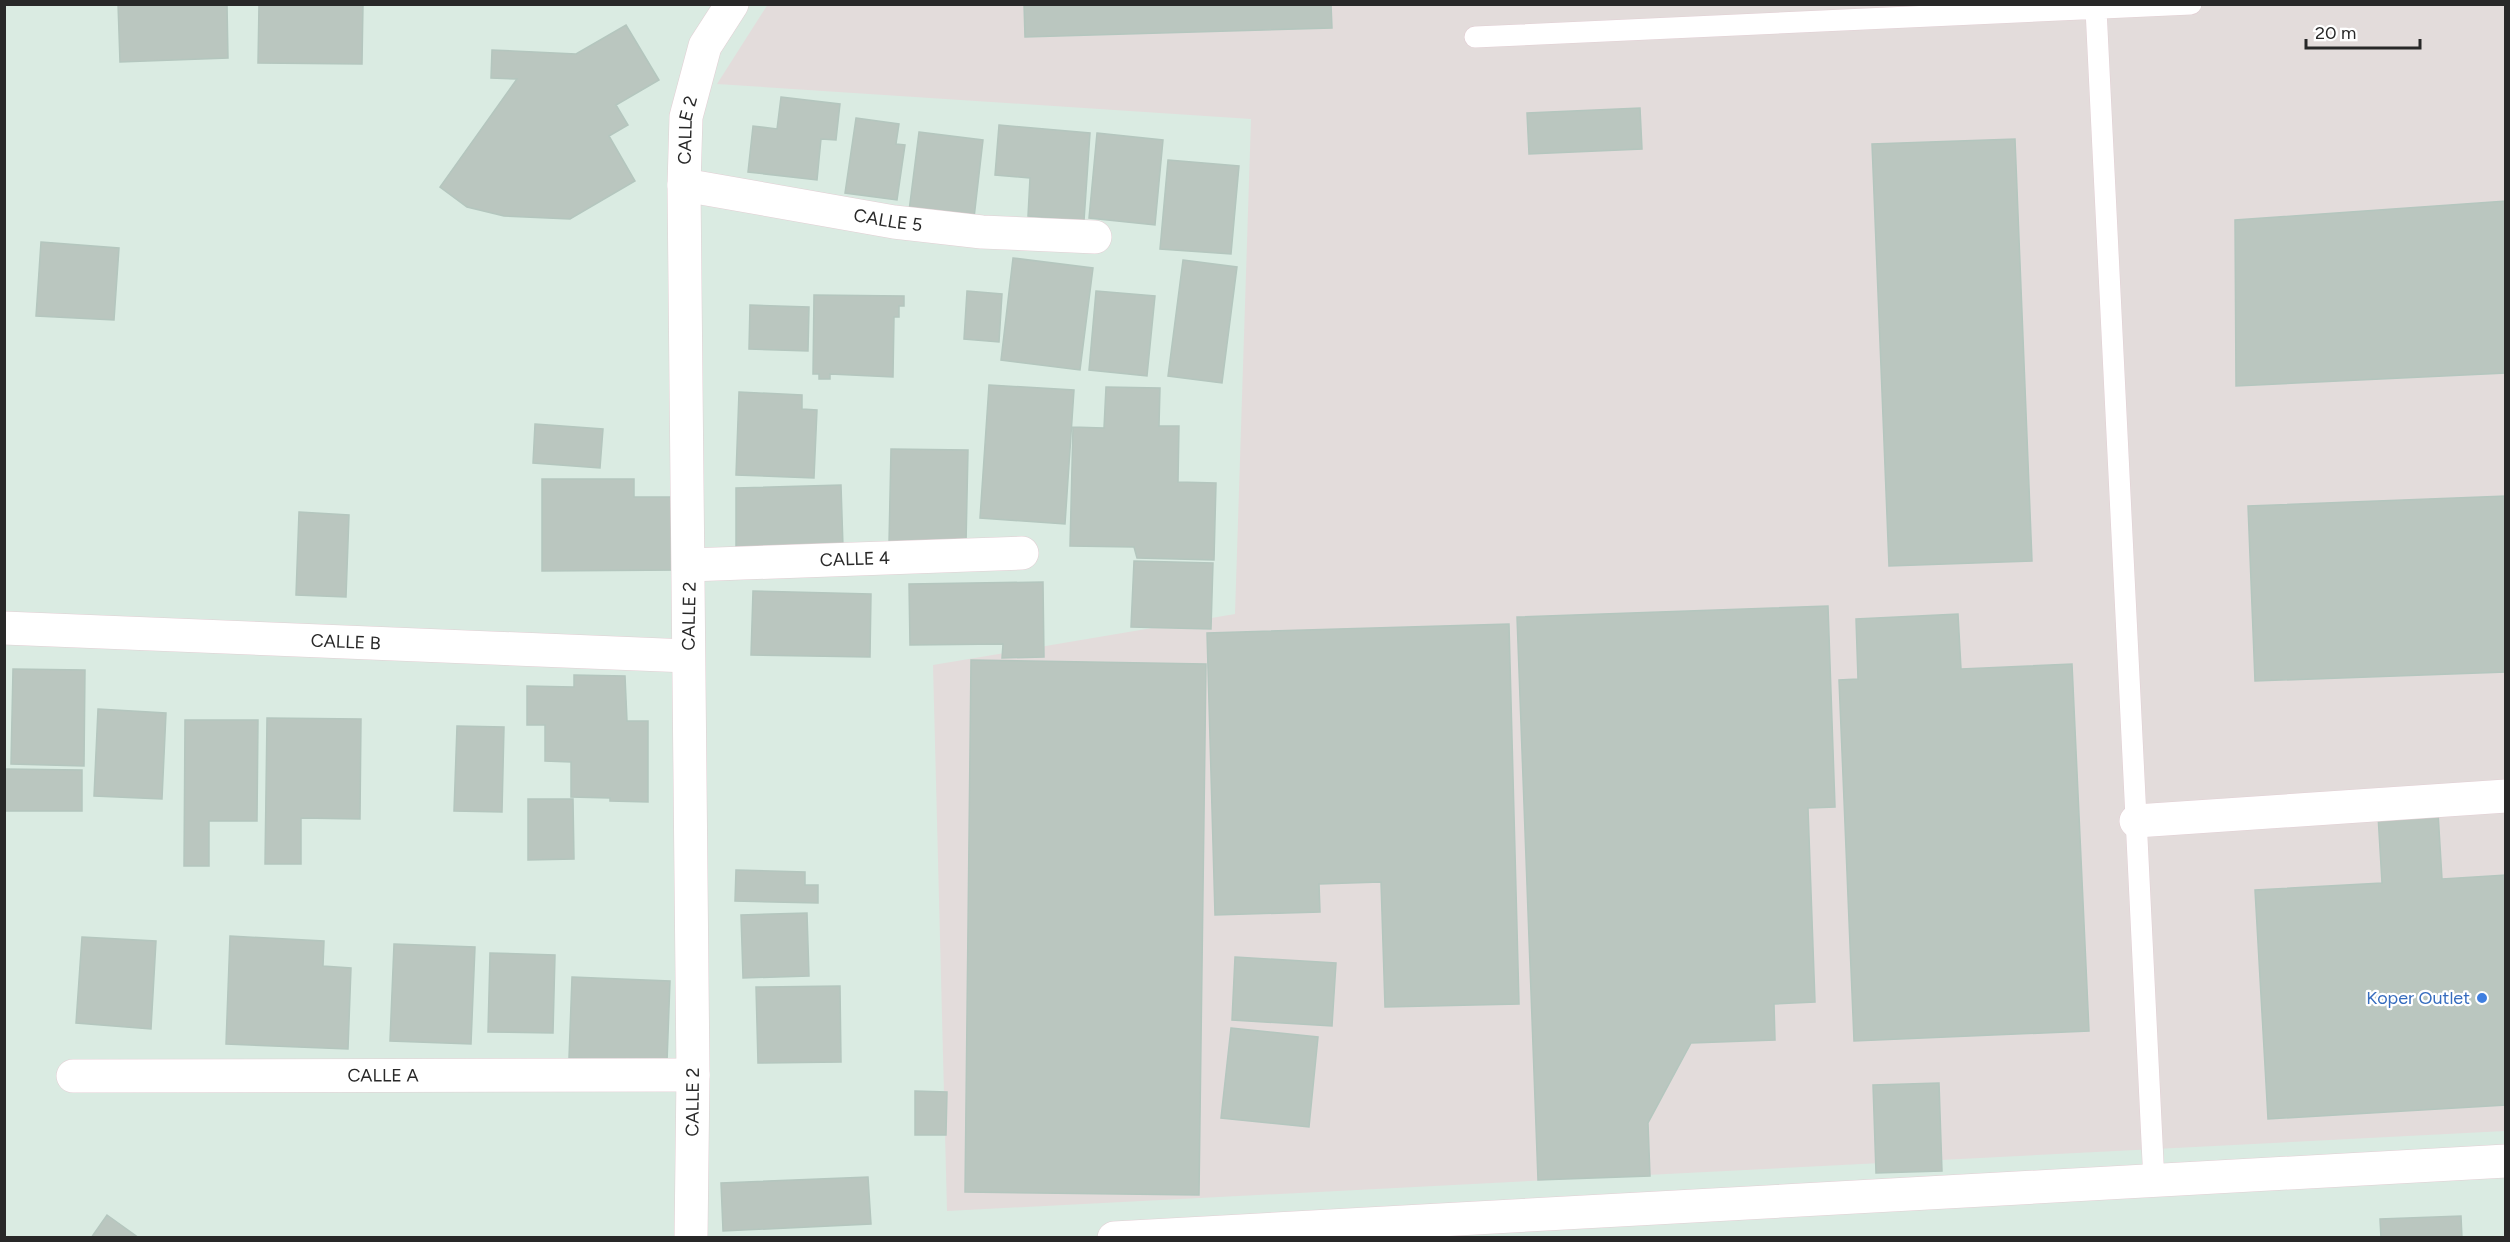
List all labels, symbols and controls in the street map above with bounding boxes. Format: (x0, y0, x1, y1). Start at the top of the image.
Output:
scale bar (2306, 12, 2420, 50)
text: 20 m (2315, 22, 2356, 44)
street label: CALLE 2 (674, 93, 702, 165)
street label: CALLE 5 (852, 204, 924, 236)
street label: CALLE 4 (819, 547, 890, 571)
street label: CALLE 2 (677, 581, 701, 651)
street label: CALLE B (310, 630, 381, 654)
place label: Koper Outlet (2366, 987, 2470, 1009)
marker: Koper Outlet (2475, 991, 2489, 1005)
street label: CALLE A (347, 1064, 419, 1087)
street label: CALLE 2 (681, 1067, 704, 1137)

